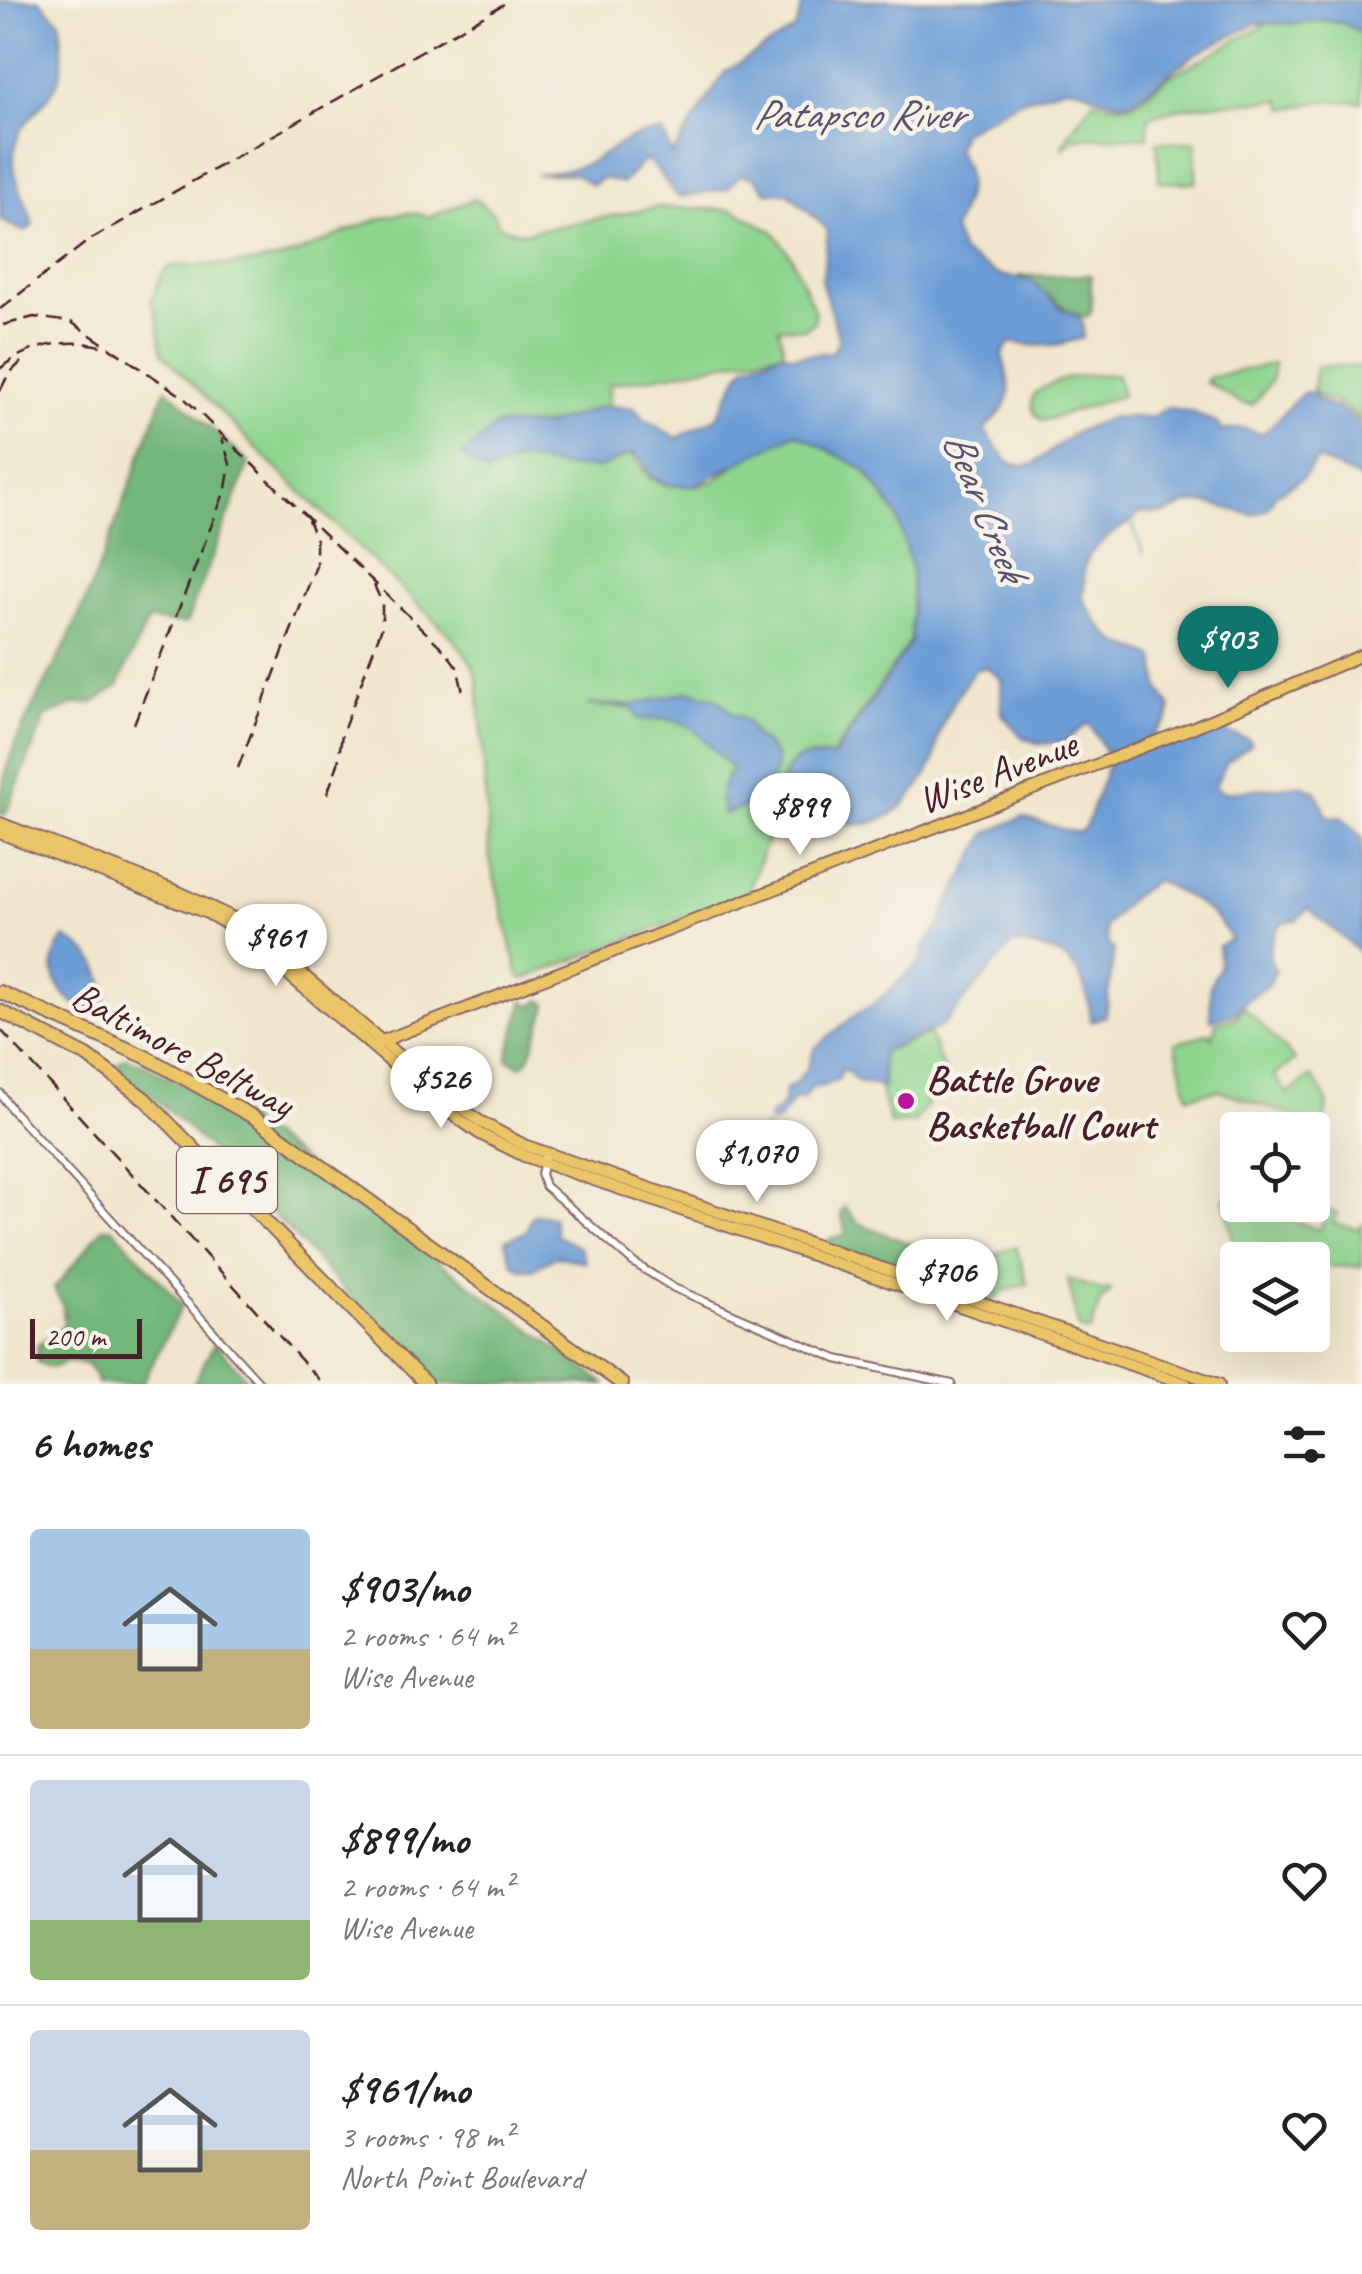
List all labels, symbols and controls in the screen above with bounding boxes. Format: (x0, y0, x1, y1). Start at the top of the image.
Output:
water label: Patapsco River (753, 88, 970, 141)
water label: Bear Creek (931, 423, 1041, 595)
pin: $903 (1169, 606, 1287, 691)
text: $903 (1199, 618, 1257, 659)
street label: Wise Avenue (911, 718, 1087, 825)
pin: $899 (741, 773, 859, 858)
text: $899 (772, 785, 828, 826)
pin: $961 (217, 904, 335, 989)
text: $961 (247, 916, 305, 957)
street label: Baltimore Beltway (63, 971, 304, 1130)
pin: $526 (382, 1046, 500, 1131)
place label: Battle Grove Basketball Court (926, 1054, 1160, 1150)
text: $526 (412, 1058, 470, 1099)
marker: Battle Grove Basketball Court (895, 1090, 917, 1112)
map controls (1220, 1112, 1330, 1352)
button: locate (1220, 1112, 1330, 1222)
pin: $1,070 (676, 1120, 838, 1205)
text: $1,070 (718, 1132, 796, 1173)
road number: I 695 (177, 1147, 277, 1213)
pin: $706 (888, 1239, 1006, 1324)
button: layers (1220, 1242, 1330, 1352)
text: $706 (918, 1251, 976, 1292)
scale bar (30, 1314, 142, 1358)
text: 200 m (45, 1319, 105, 1354)
icon: filters (1277, 1417, 1332, 1472)
text: 6 homes (30, 1418, 149, 1471)
text: $903/mo (340, 1562, 469, 1615)
icon: home (110, 1569, 230, 1689)
icon: heart (1277, 1602, 1332, 1657)
text: 2 rooms · 64 m² (340, 1615, 513, 1656)
text: Wise Avenue (340, 1656, 473, 1697)
text: $899/mo (340, 1813, 468, 1866)
icon: home (110, 1820, 230, 1940)
icon: heart (1277, 1853, 1332, 1908)
text: 2 rooms · 64 m² (340, 1866, 513, 1907)
text: Wise Avenue (340, 1907, 473, 1948)
text: $961/mo (340, 2063, 470, 2116)
icon: home (110, 2070, 230, 2190)
icon: heart (1277, 2103, 1332, 2158)
text: 3 rooms · 98 m² (340, 2116, 513, 2157)
text: North Point Boulevard (340, 2157, 583, 2198)

